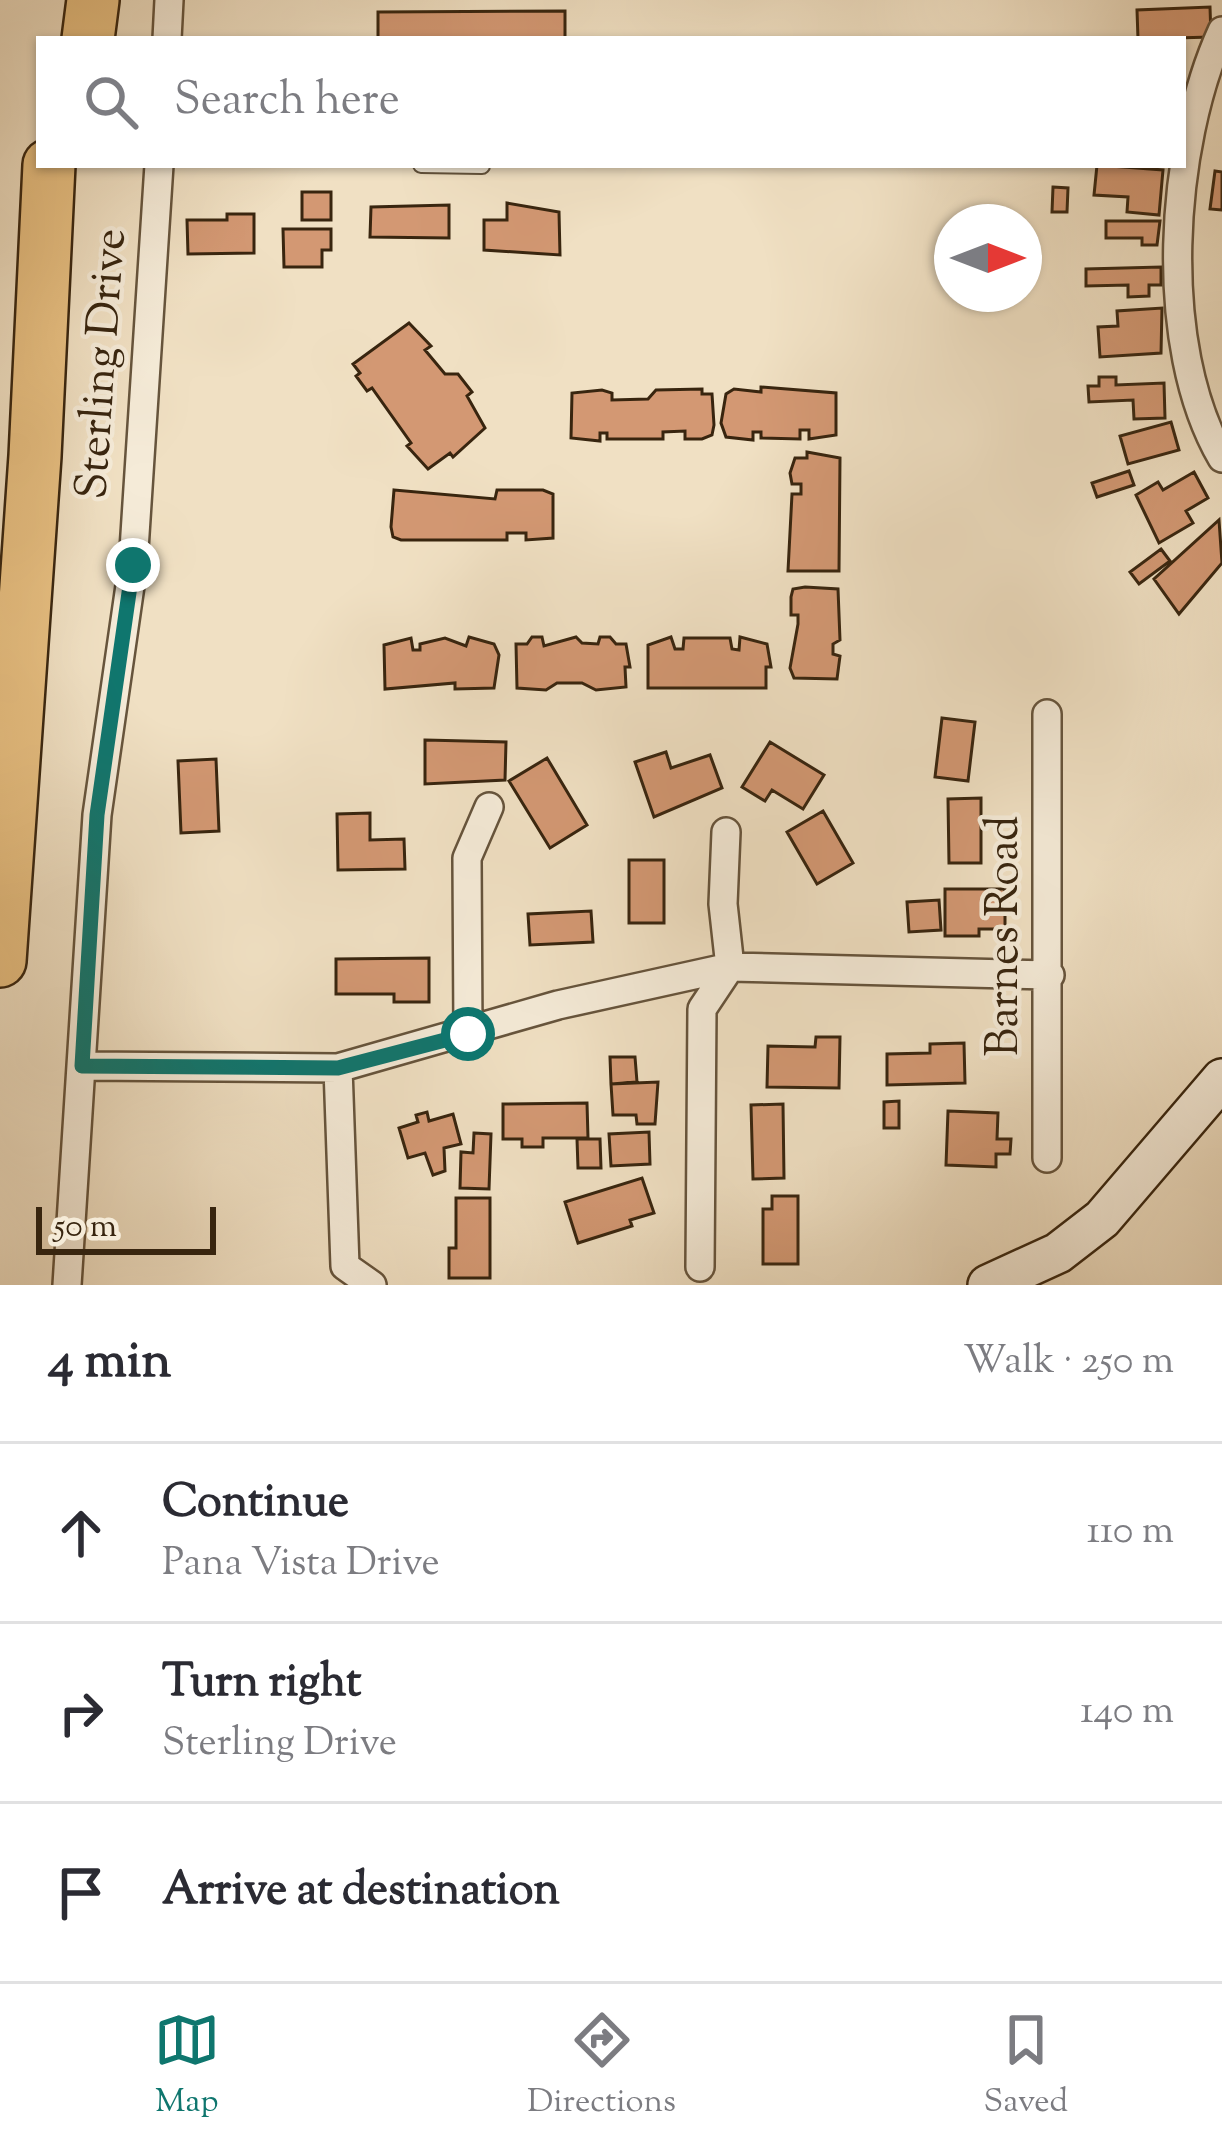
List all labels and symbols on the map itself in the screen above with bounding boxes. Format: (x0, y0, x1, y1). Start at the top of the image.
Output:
north arrow (934, 204, 1042, 312)
street label: Sterling Drive (62, 226, 146, 502)
route end (106, 538, 160, 592)
street label: Barnes Road (974, 816, 1039, 1056)
route start (441, 1007, 495, 1061)
scale bar (36, 1201, 216, 1254)

